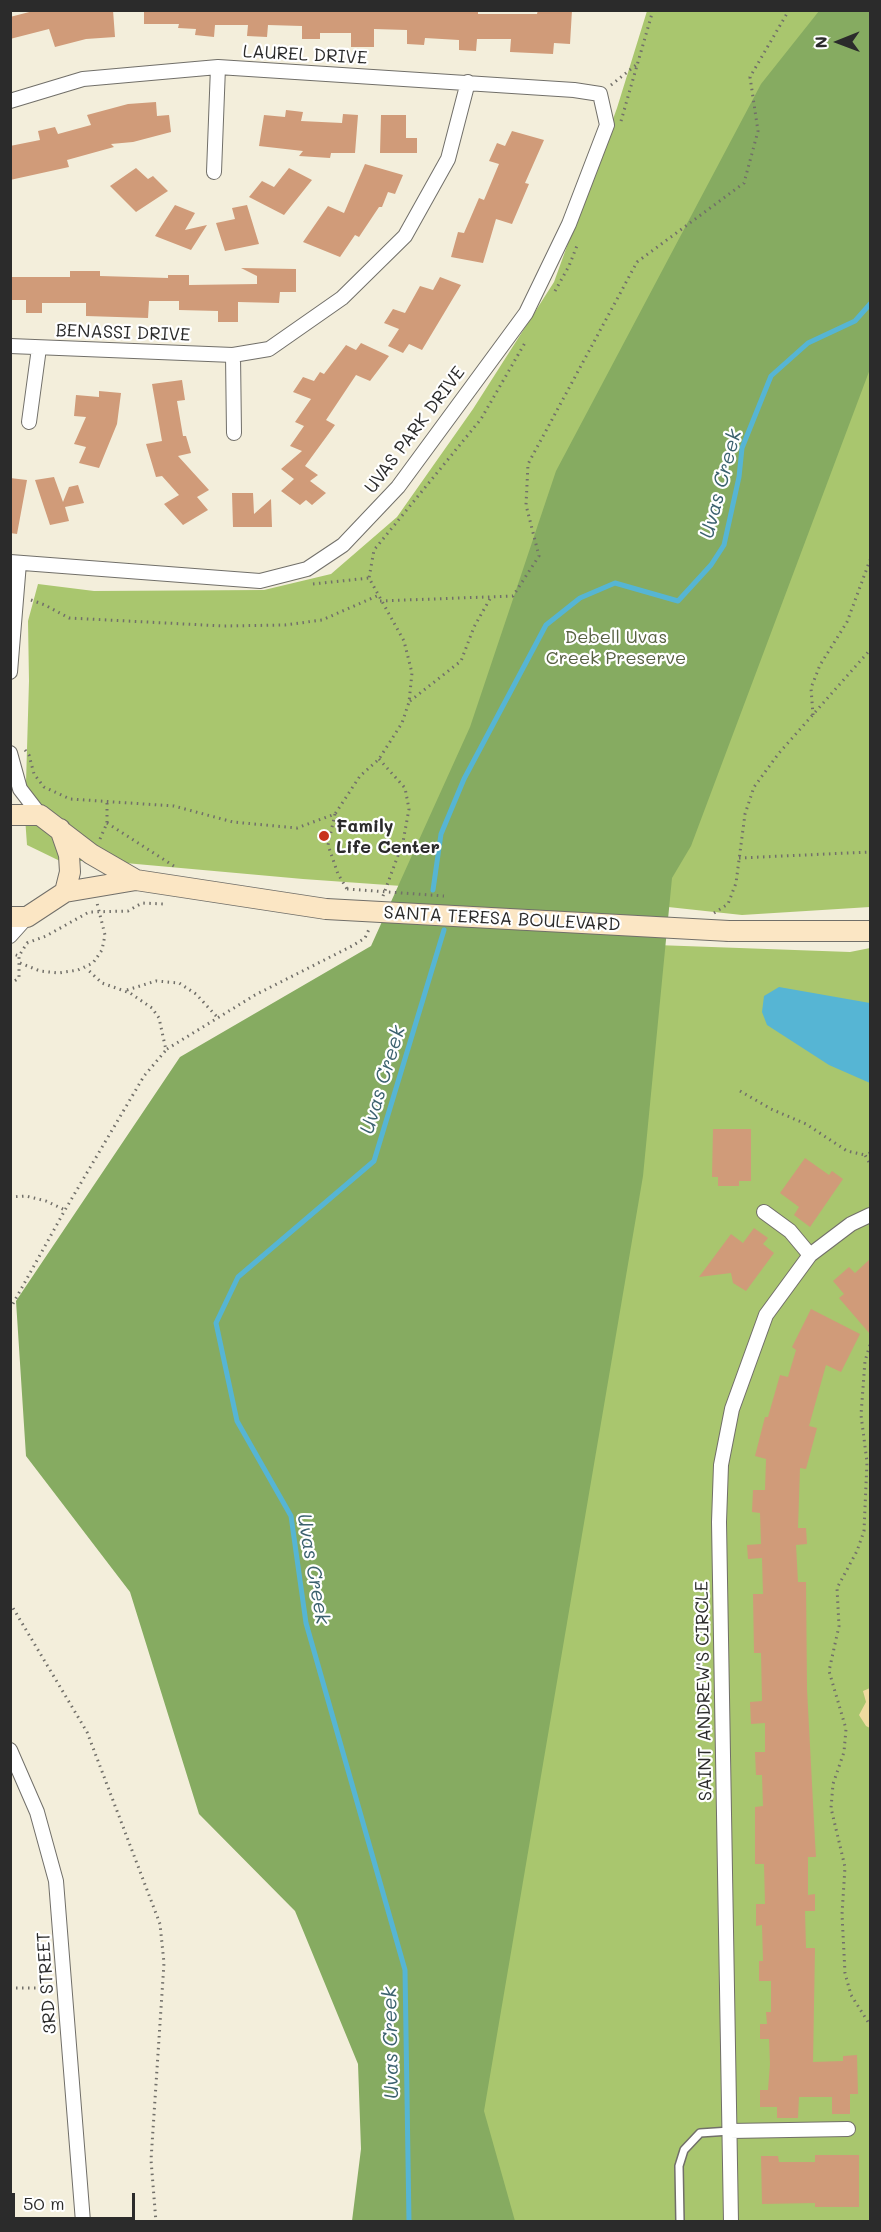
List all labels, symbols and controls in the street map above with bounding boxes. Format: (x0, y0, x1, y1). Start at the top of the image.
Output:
north arrow (809, 12, 869, 72)
text: N (810, 36, 831, 49)
street label: LAUREL DRIVE (242, 41, 368, 69)
street label: BENASSI DRIVE (55, 320, 191, 346)
street label: UVAS PARK DRIVE (360, 362, 470, 498)
water label: Uvas Creek (695, 427, 747, 541)
park label: Debell Uvas Creek Preserve (546, 626, 686, 668)
place label: Family Life Center (336, 815, 440, 858)
marker: Family Life Center (317, 829, 331, 843)
street label: SANTA TERESA BOULEVARD (383, 902, 621, 936)
water label: Uvas Creek (355, 1023, 411, 1137)
water label: Uvas Creek (291, 1512, 335, 1626)
street label: SAINT ANDREW'S CIRCLE (691, 1581, 717, 1801)
street label: 3RD STREET (33, 1931, 61, 2035)
water label: Uvas Creek (378, 1987, 404, 2099)
scale bar (15, 2181, 138, 2219)
text: 50 m (23, 2191, 65, 2215)

